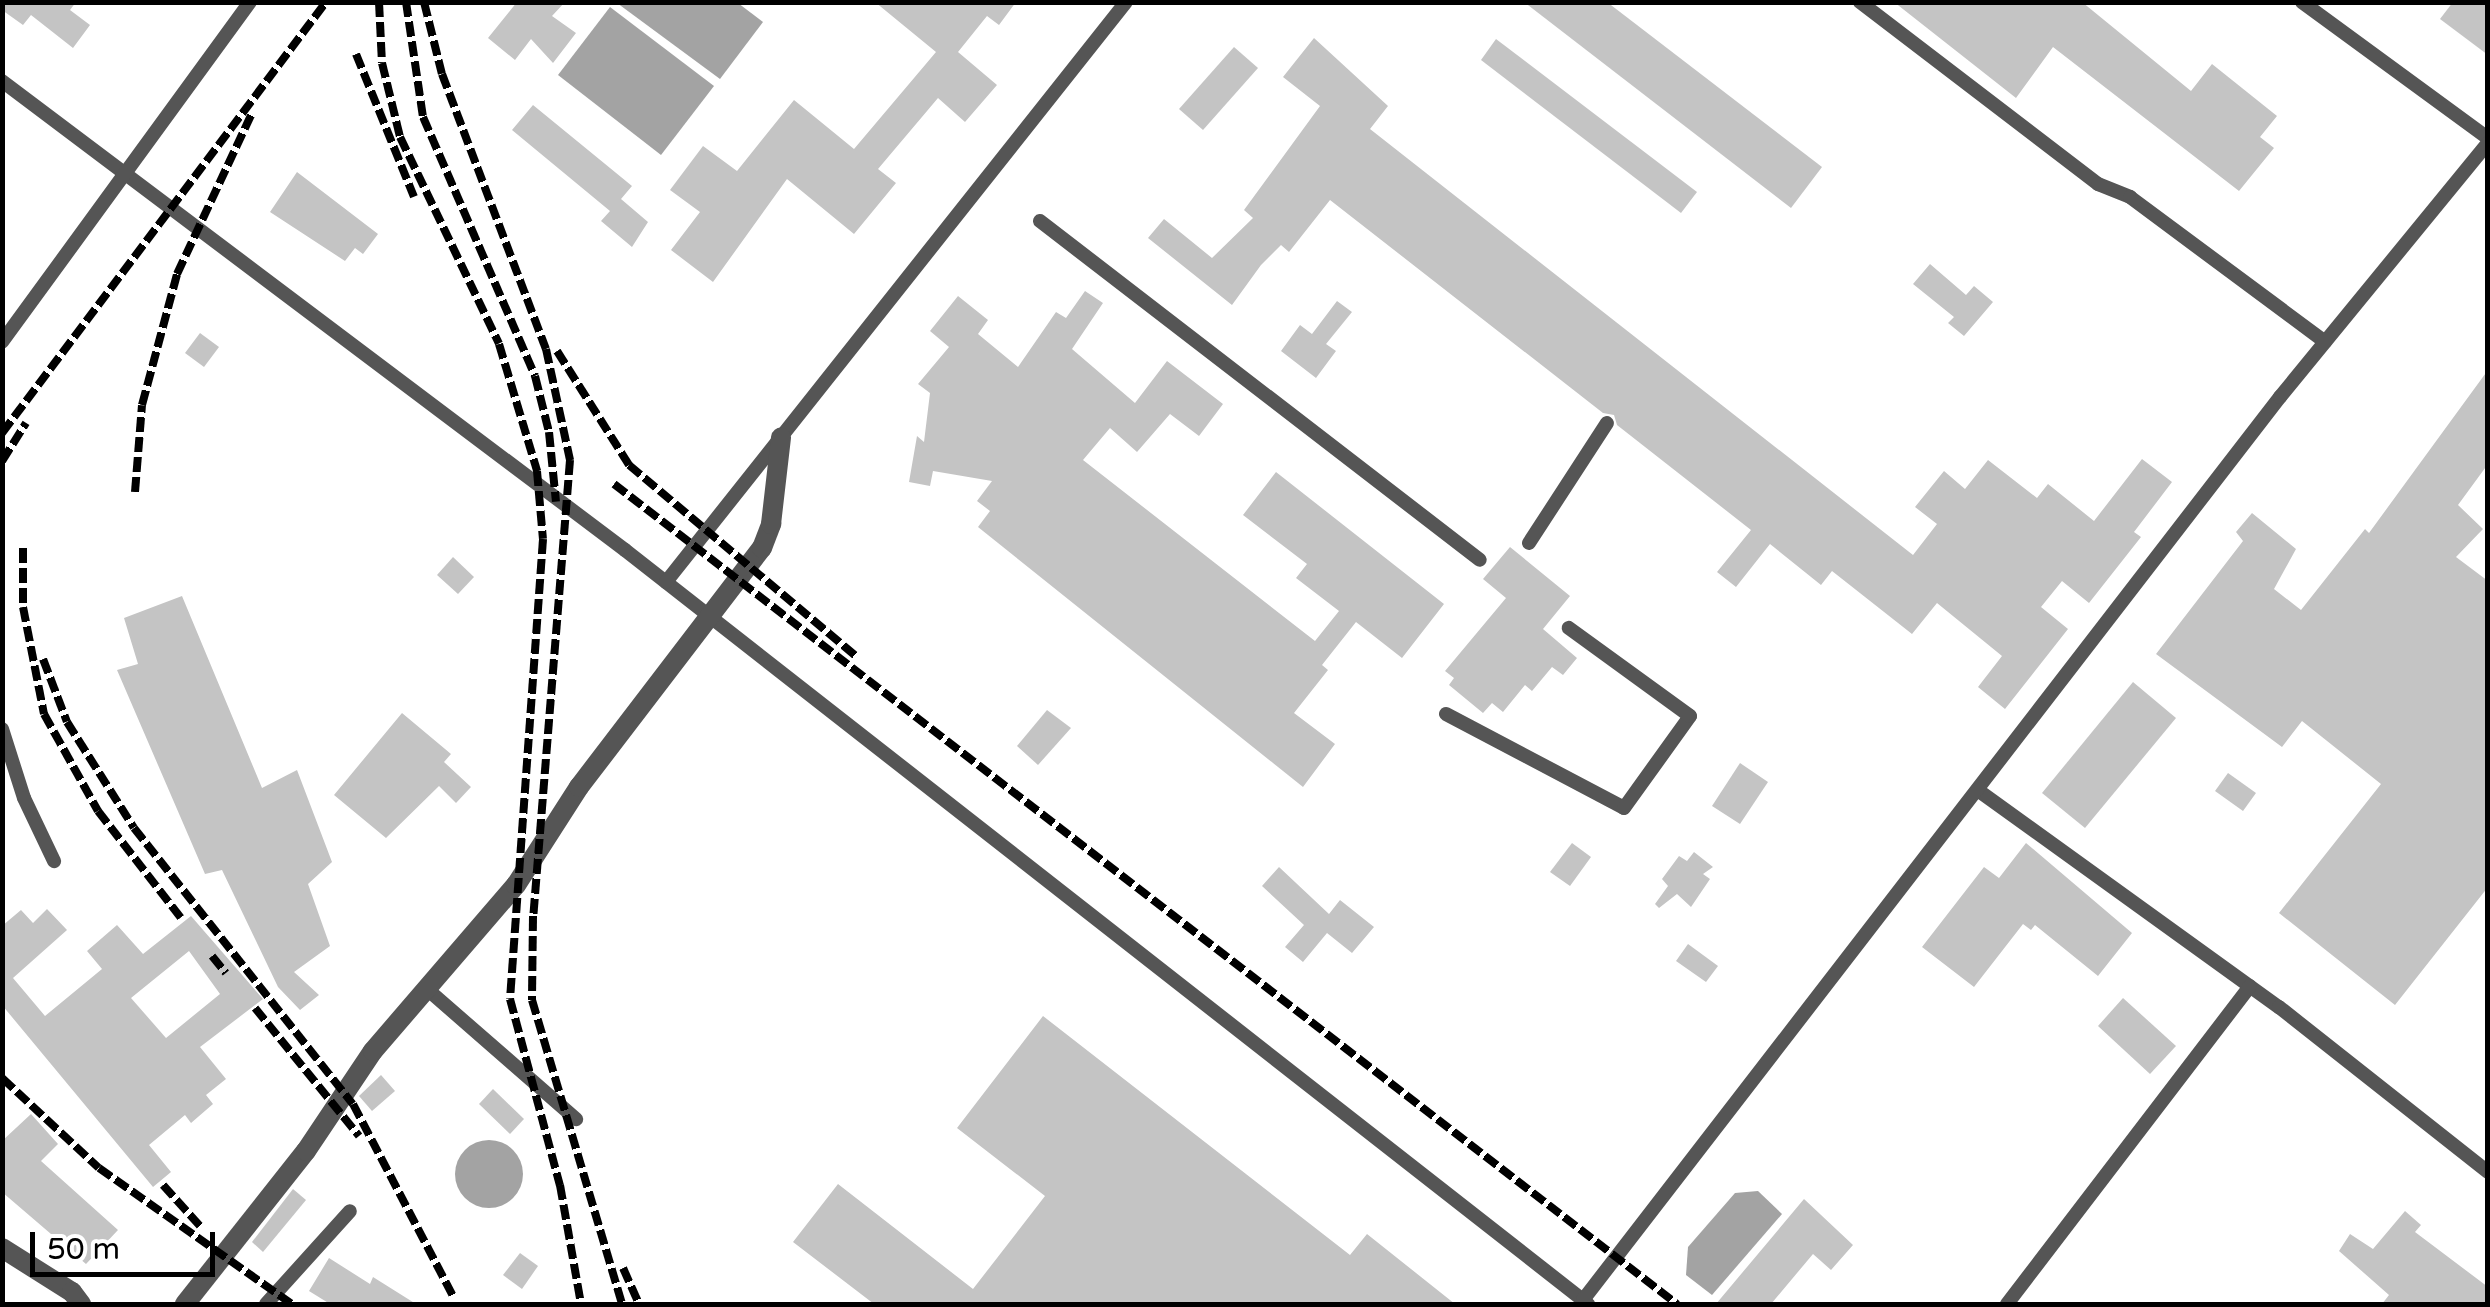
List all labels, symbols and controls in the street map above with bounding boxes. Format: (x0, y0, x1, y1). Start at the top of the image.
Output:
scale bar (35, 1212, 220, 1274)
text: 50 m (47, 1231, 120, 1268)

